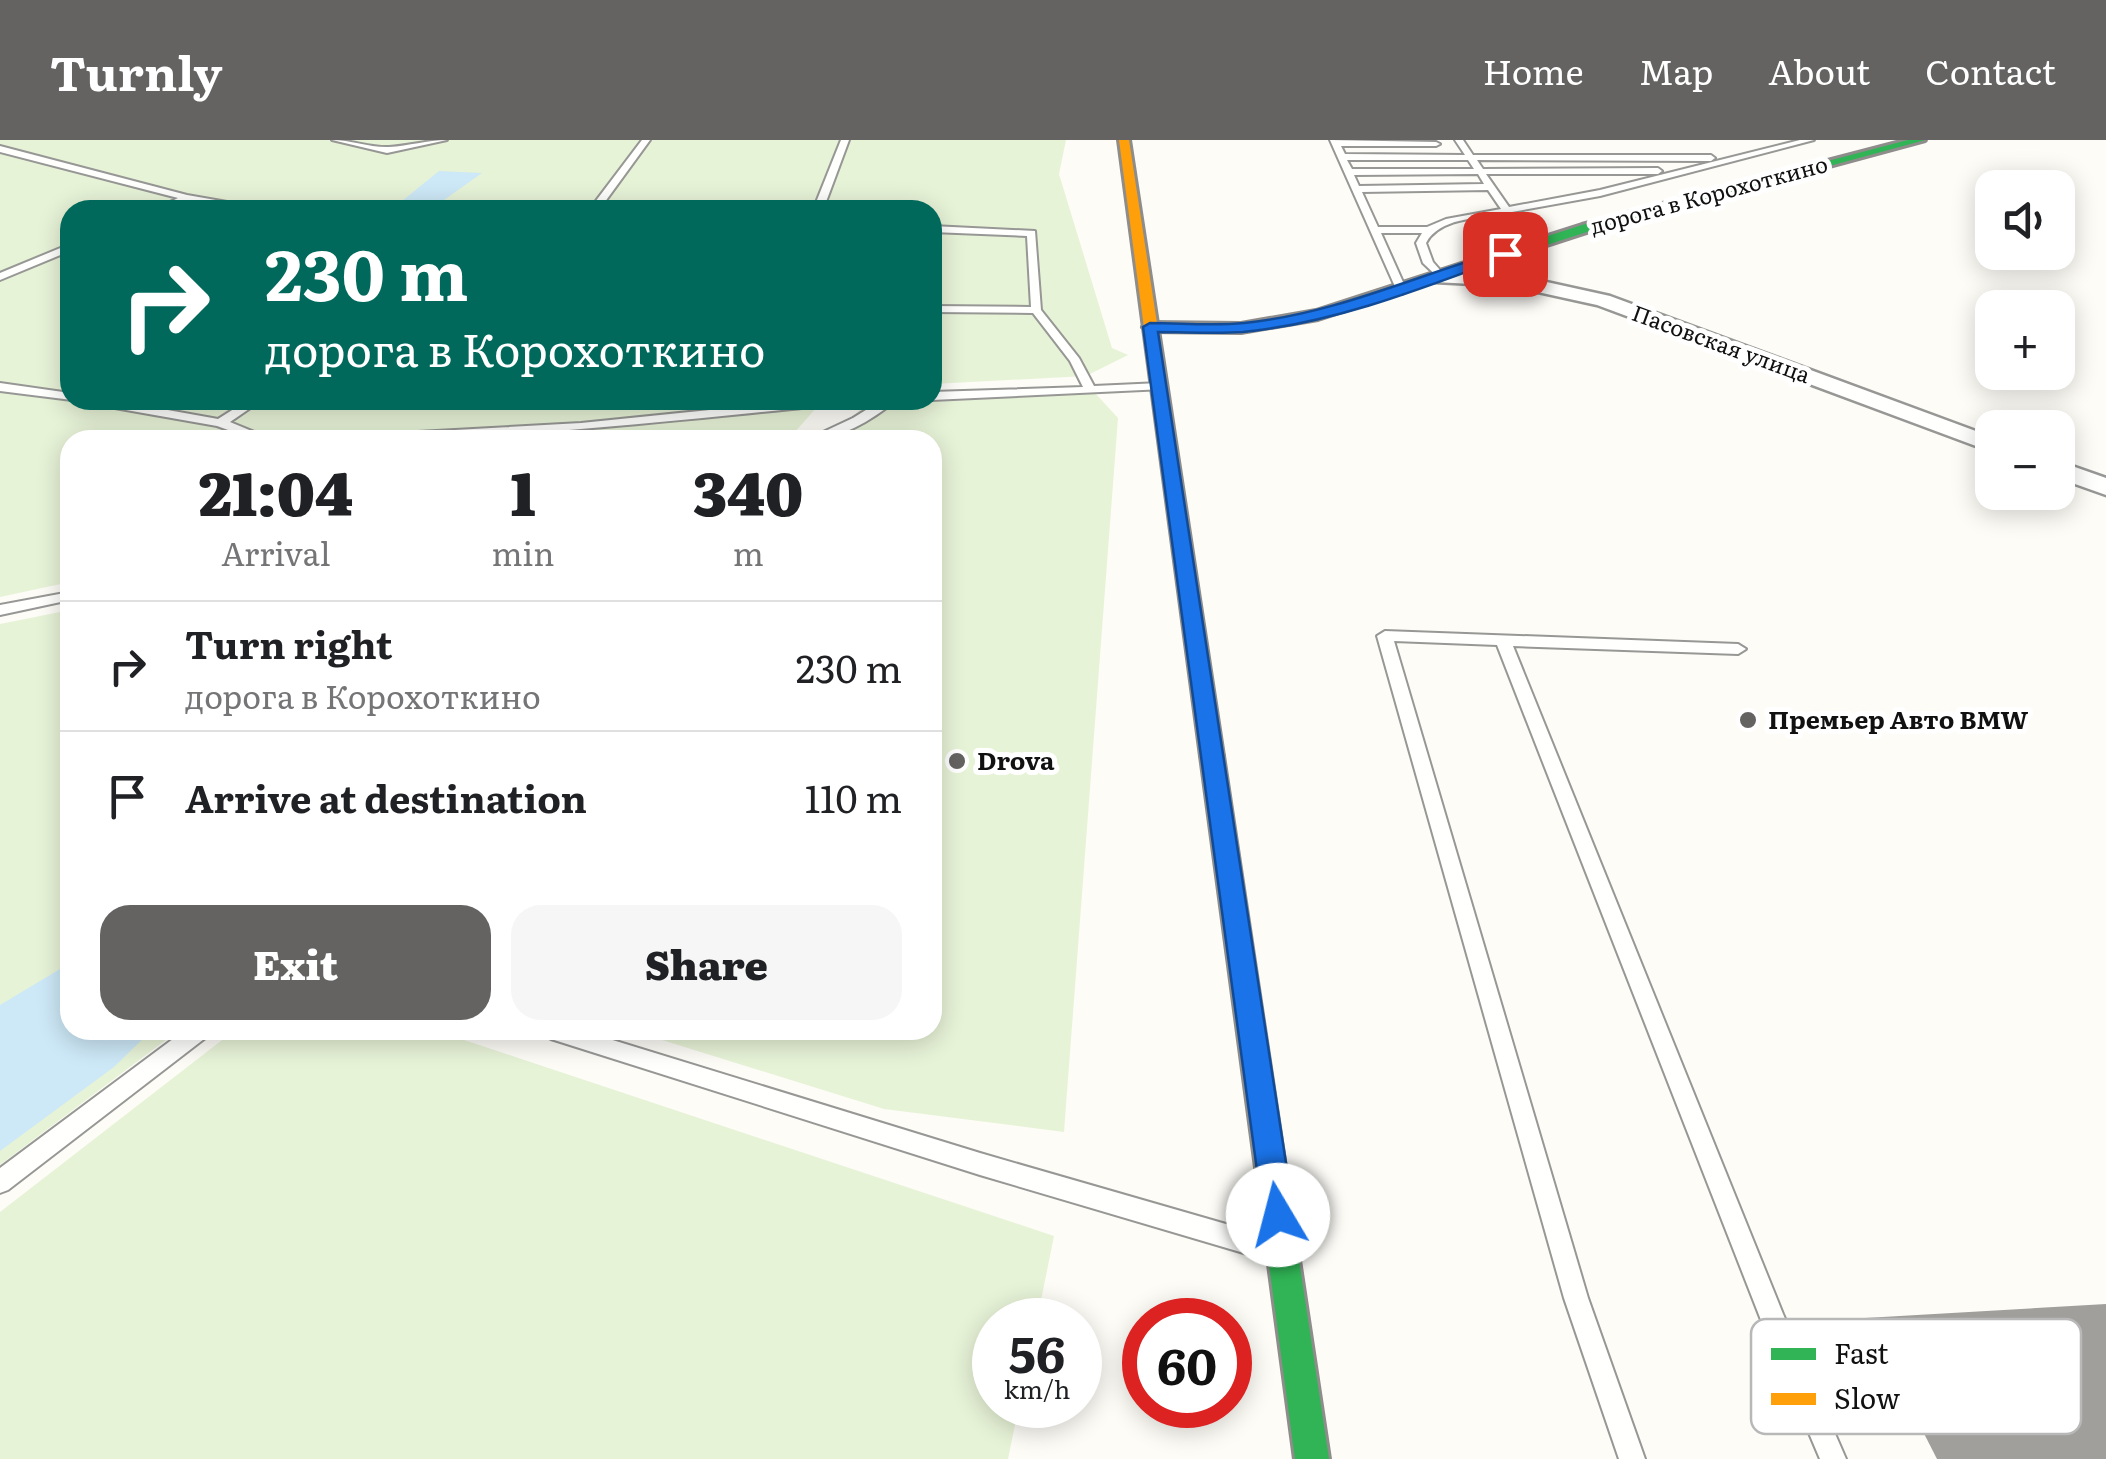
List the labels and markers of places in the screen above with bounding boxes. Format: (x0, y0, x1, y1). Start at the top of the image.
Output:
pin (1463, 212, 1548, 297)
place label: Премьер Авто BMW (1768, 700, 2029, 737)
marker: Премьер Авто BMW (1737, 709, 1759, 731)
place label: Drova (977, 741, 1055, 778)
marker: Drova (946, 750, 968, 772)

